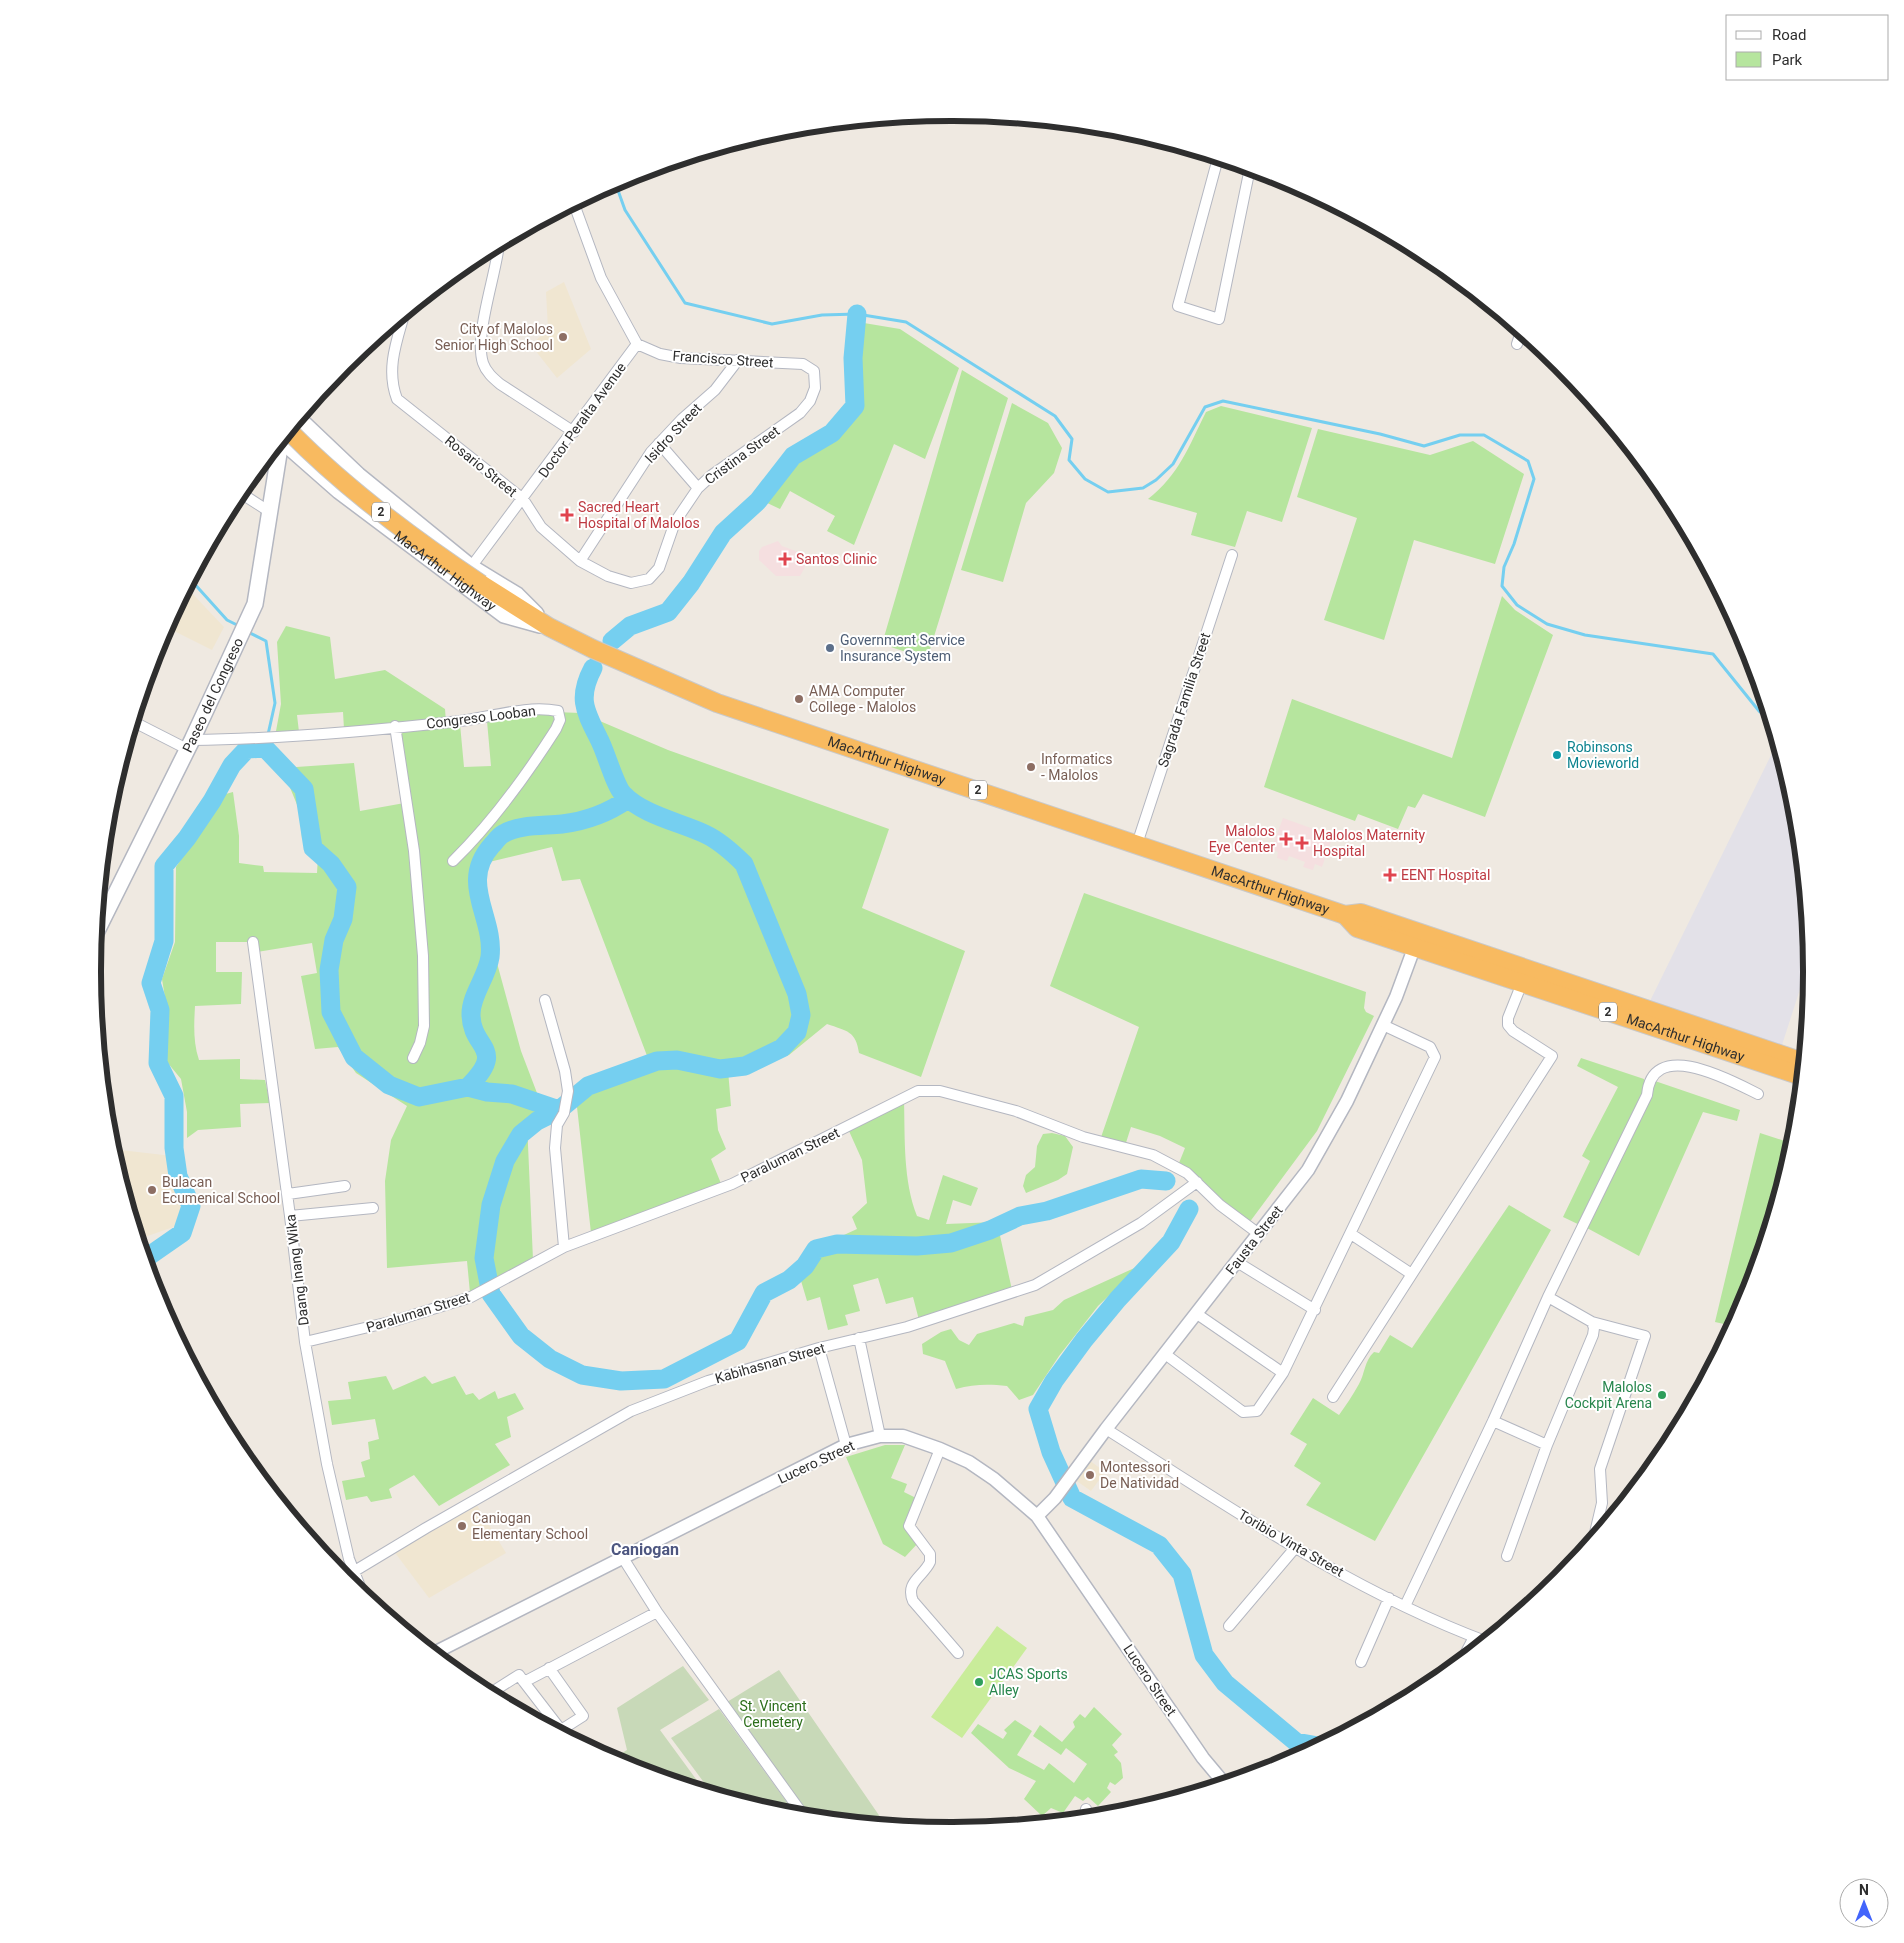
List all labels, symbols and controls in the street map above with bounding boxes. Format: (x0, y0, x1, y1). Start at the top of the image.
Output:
legend (1726, 15, 1889, 80)
text: Road (1772, 26, 1806, 44)
text: Park (1772, 51, 1803, 69)
place label: City of Malolos Senior High School (435, 321, 553, 353)
marker: City of Malolos Senior High School (557, 331, 569, 343)
street label: Francisco Street (672, 347, 774, 371)
street label: Doctor Peralta Avenue (535, 359, 629, 481)
street label: Isidro Street (641, 400, 705, 466)
street label: Cristina Street (702, 422, 783, 487)
street label: Rosario Street (442, 432, 521, 500)
place label: Sacred Heart Hospital of Malolos (578, 499, 700, 531)
road number: 2 (372, 502, 390, 522)
marker: Sacred Heart Hospital of Malolos (560, 508, 574, 522)
street label: MacArthur Highway (391, 527, 500, 614)
place label: Santos Clinic (796, 551, 877, 567)
marker: Santos Clinic (778, 552, 792, 566)
street label: Sagrada Familia Street (1155, 630, 1213, 769)
place label: Government Service Insurance System (840, 632, 965, 664)
street label: Paseo del Congreso (179, 635, 246, 755)
marker: Government Service Insurance System (824, 642, 836, 654)
place label: AMA Computer College - Malolos (809, 683, 916, 715)
marker: AMA Computer College - Malolos (793, 693, 805, 705)
street label: Congreso Looban (425, 702, 537, 732)
street label: MacArthur Highway (826, 733, 948, 788)
place label: Robinsons Movieworld (1567, 739, 1639, 771)
marker: Robinsons Movieworld (1551, 749, 1563, 761)
place label: Informatics - Malolos (1041, 751, 1113, 783)
marker: Informatics - Malolos (1025, 761, 1037, 773)
road number: 2 (969, 780, 987, 800)
place label: Malolos Eye Center (1209, 823, 1275, 855)
place label: Malolos Maternity Hospital (1313, 827, 1426, 859)
marker: Malolos Eye Center (1279, 832, 1293, 846)
marker: Malolos Maternity Hospital (1295, 836, 1309, 850)
street label: MacArthur Highway (1209, 863, 1332, 917)
place label: EENT Hospital (1401, 867, 1490, 883)
marker: EENT Hospital (1383, 868, 1397, 882)
road number: 2 (1599, 1002, 1617, 1022)
street label: MacArthur Highway (1624, 1010, 1747, 1065)
street label: Paraluman Street (738, 1124, 842, 1186)
place label: Bulacan Ecumenical School (162, 1174, 280, 1206)
marker: Bulacan Ecumenical School (146, 1184, 158, 1196)
street label: Fausta Street (1222, 1202, 1286, 1277)
street label: Daang Inang Wika (282, 1213, 312, 1327)
street label: Paraluman Street (364, 1288, 472, 1335)
street label: Kabihasnan Street (713, 1340, 827, 1386)
place label: Malolos Cockpit Arena (1565, 1379, 1652, 1411)
marker: Malolos Cockpit Arena (1656, 1389, 1668, 1401)
street label: Lucero Street (775, 1437, 857, 1487)
place label: Montessori De Natividad (1100, 1459, 1179, 1491)
marker: Montessori De Natividad (1084, 1469, 1096, 1481)
street label: Toribio Vinta Street (1235, 1506, 1347, 1580)
place label: Caniogan Elementary School (472, 1510, 588, 1542)
marker: Caniogan Elementary School (456, 1520, 468, 1532)
district label: Caniogan (611, 1540, 679, 1559)
street label: Lucero Street (1120, 1641, 1180, 1719)
place label: JCAS Sports Alley (989, 1666, 1068, 1698)
marker: JCAS Sports Alley (973, 1676, 985, 1688)
park label: St. Vincent Cemetery (739, 1698, 807, 1730)
north arrow (1839, 1878, 1889, 1928)
text: N (1859, 1882, 1869, 1898)

